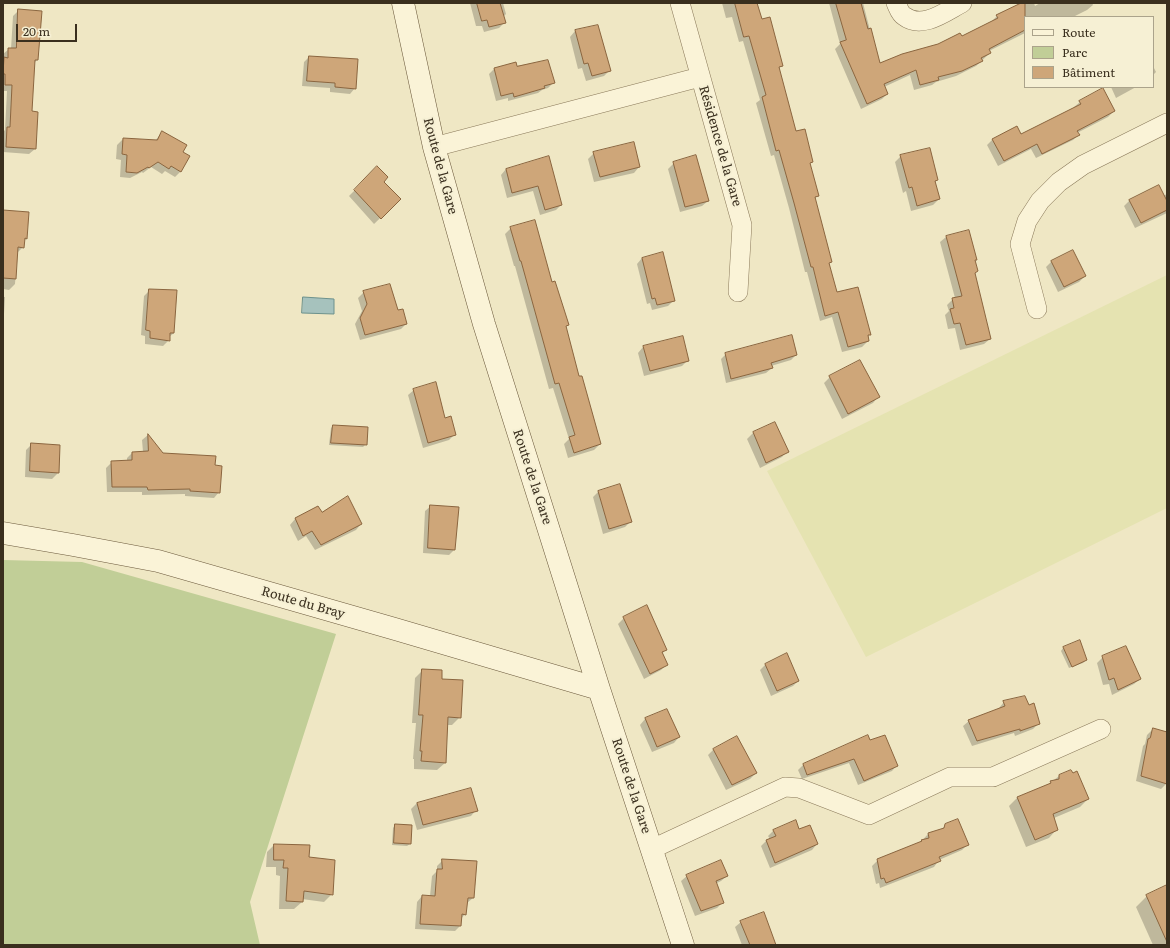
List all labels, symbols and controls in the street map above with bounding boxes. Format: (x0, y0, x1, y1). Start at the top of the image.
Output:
scale bar (18, 16, 79, 42)
legend (1024, 16, 1154, 88)
text: 20 m (23, 22, 50, 40)
text: Route (1062, 23, 1096, 41)
text: Parc (1062, 43, 1087, 61)
text: Bâtiment (1062, 63, 1115, 81)
street label: Résidence de la Gare (695, 84, 745, 208)
street label: Route de la Gare (420, 116, 460, 216)
street label: Route de la Gare (509, 427, 555, 527)
street label: Route du Bray (259, 584, 347, 622)
street label: Route de la Gare (608, 736, 654, 836)

